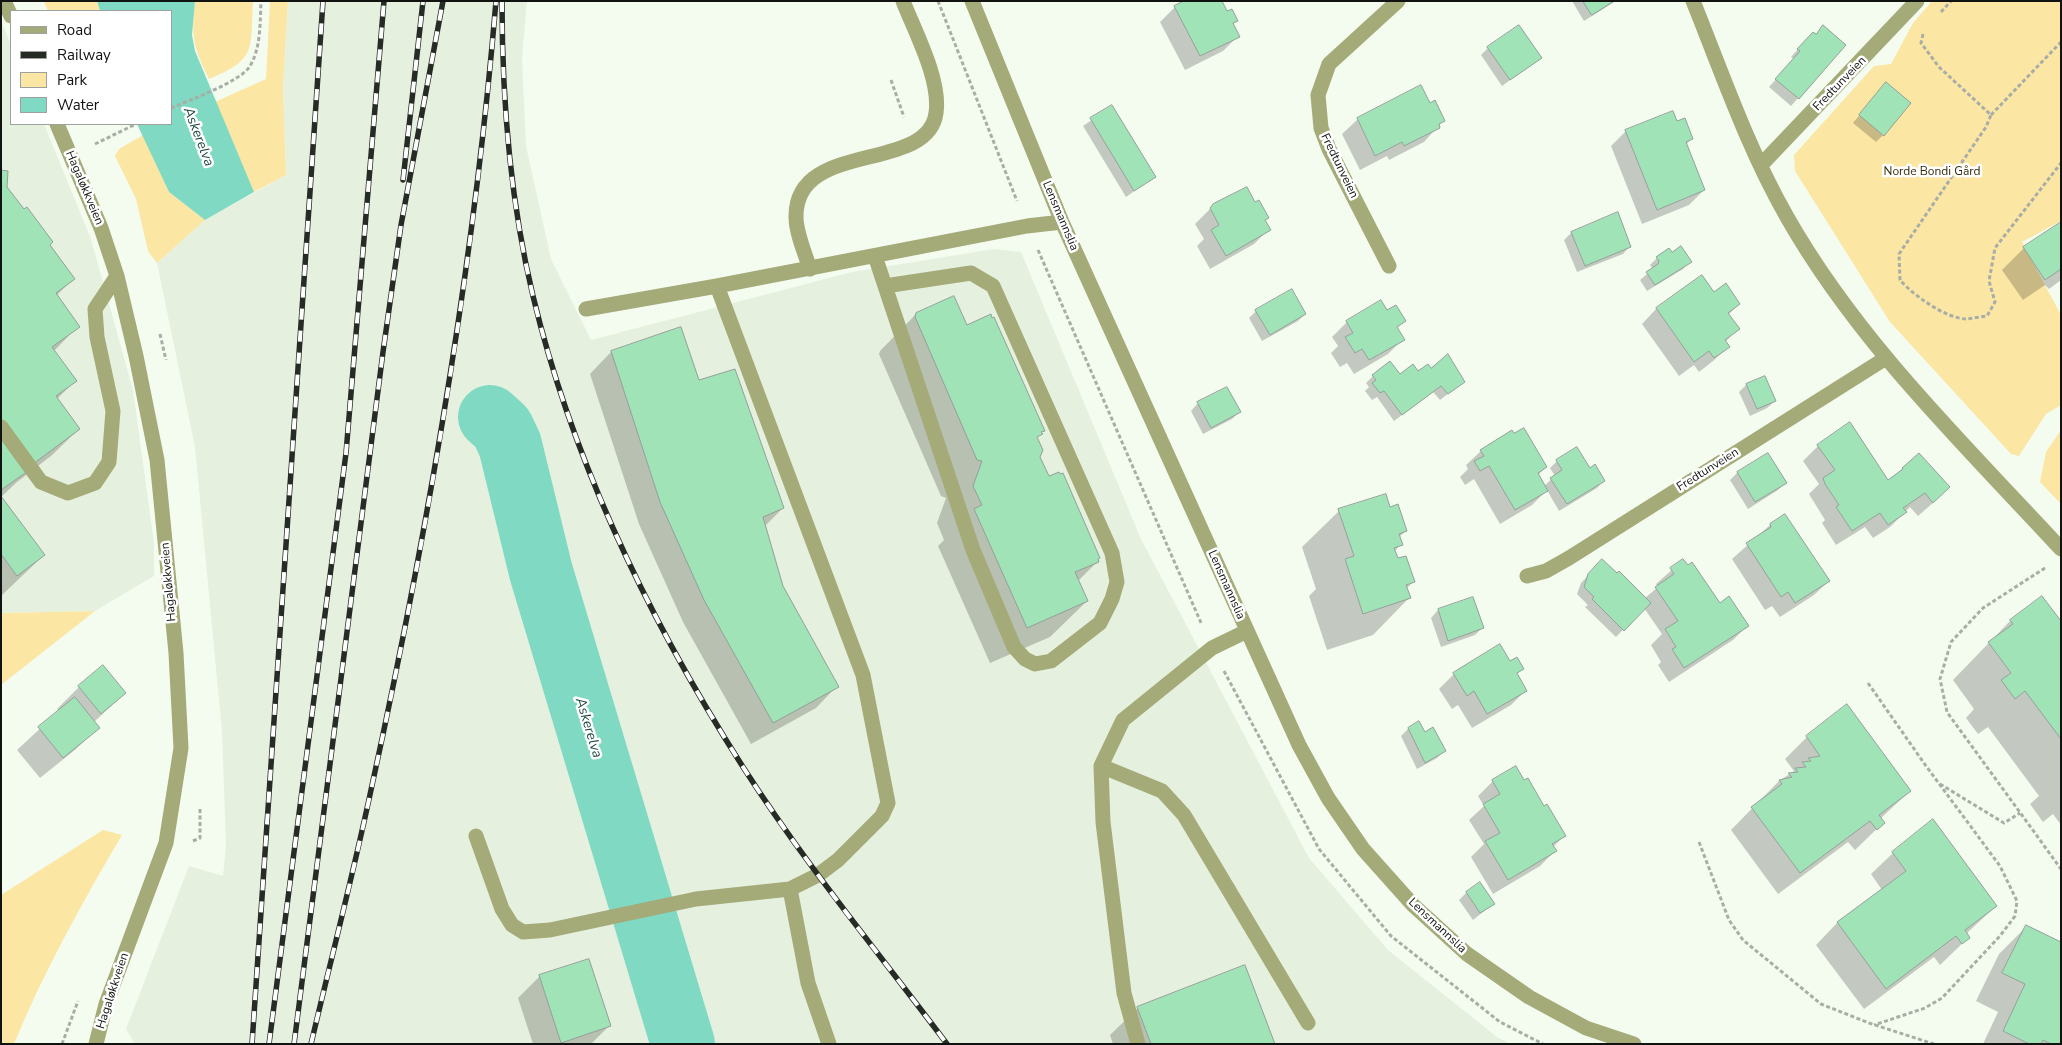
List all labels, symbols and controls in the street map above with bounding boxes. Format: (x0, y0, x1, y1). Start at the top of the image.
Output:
legend (10, 10, 172, 125)
text: Road (57, 20, 92, 40)
text: Railway (57, 45, 111, 65)
street label: Fredtunveien (1810, 54, 1870, 114)
text: Park (57, 70, 87, 90)
text: Water (57, 95, 99, 115)
water label: Askerelva (179, 105, 217, 169)
street label: Fredtunveien (1317, 131, 1361, 201)
street label: Hagaløkkveien (62, 149, 106, 227)
park label: Norde Bondi Gård (1884, 165, 1980, 179)
street label: Lensmannslia (1039, 179, 1081, 253)
street label: Fredtunveien (1674, 445, 1742, 495)
street label: Hagaløkkveien (158, 542, 180, 622)
street label: Lensmannslia (1204, 548, 1248, 622)
water label: Askerelva (571, 696, 605, 760)
street label: Lensmannslia (1405, 895, 1469, 957)
street label: Hagaløkkveien (94, 951, 132, 1031)

